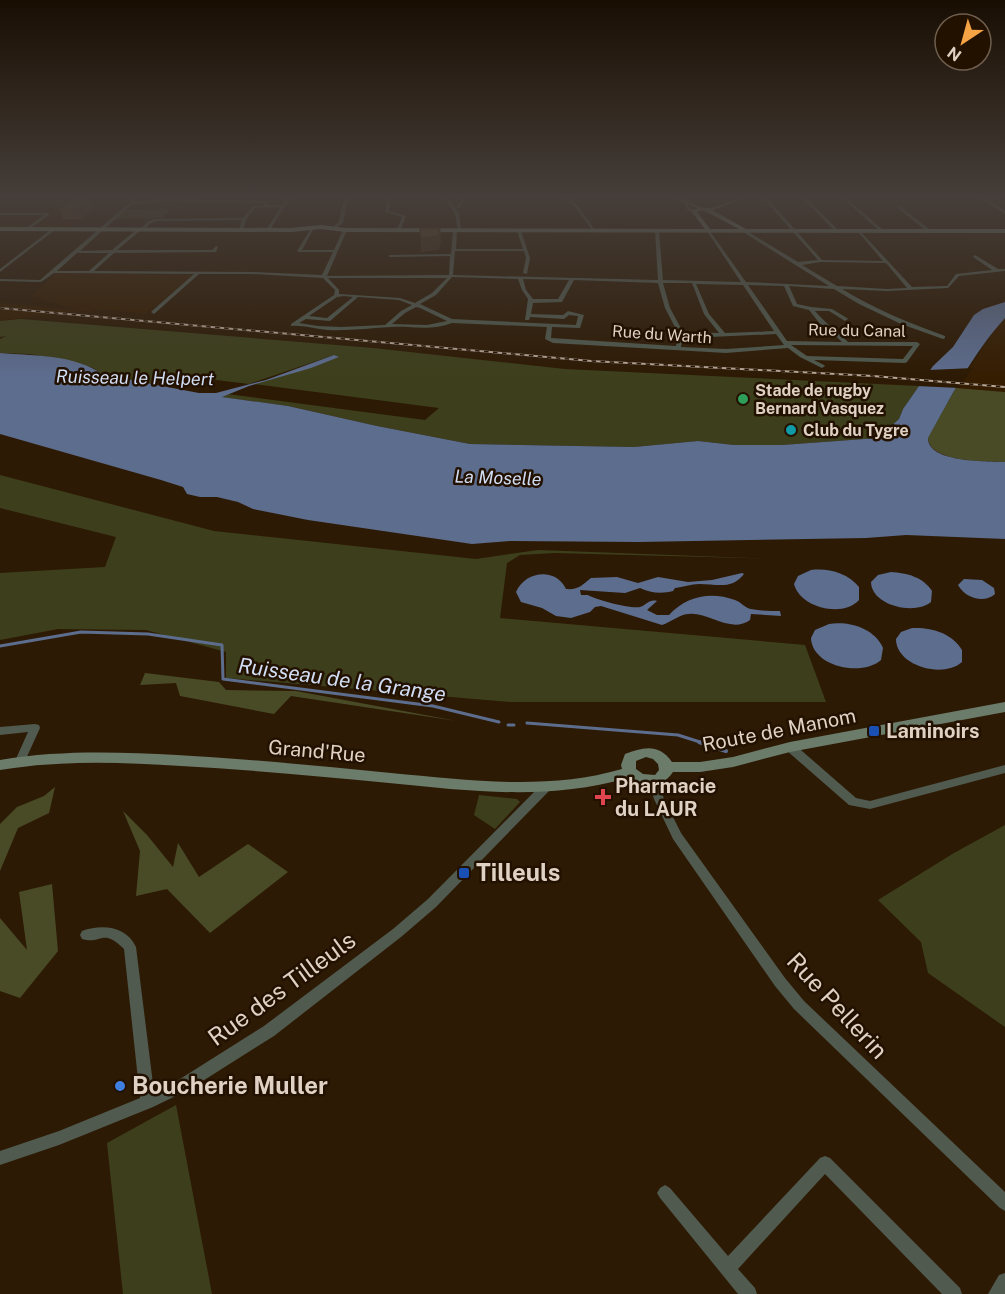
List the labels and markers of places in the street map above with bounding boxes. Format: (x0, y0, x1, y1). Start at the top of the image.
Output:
place label: Stade de rugby Bernard Vasquez (755, 381, 884, 418)
marker: Stade de rugby Bernard Vasquez (736, 392, 750, 406)
place label: Club du Tygre (803, 421, 909, 440)
marker: Club du Tygre (784, 423, 798, 437)
place label: Laminoirs (886, 719, 980, 743)
marker: Laminoirs (867, 724, 881, 738)
place label: Pharmacie du LAUR (615, 774, 716, 821)
marker: Pharmacie du LAUR (596, 790, 610, 804)
place label: Tilleuls (476, 858, 560, 886)
marker: Tilleuls (457, 866, 471, 880)
place label: Boucherie Muller (132, 1071, 328, 1099)
marker: Boucherie Muller (113, 1079, 127, 1093)

